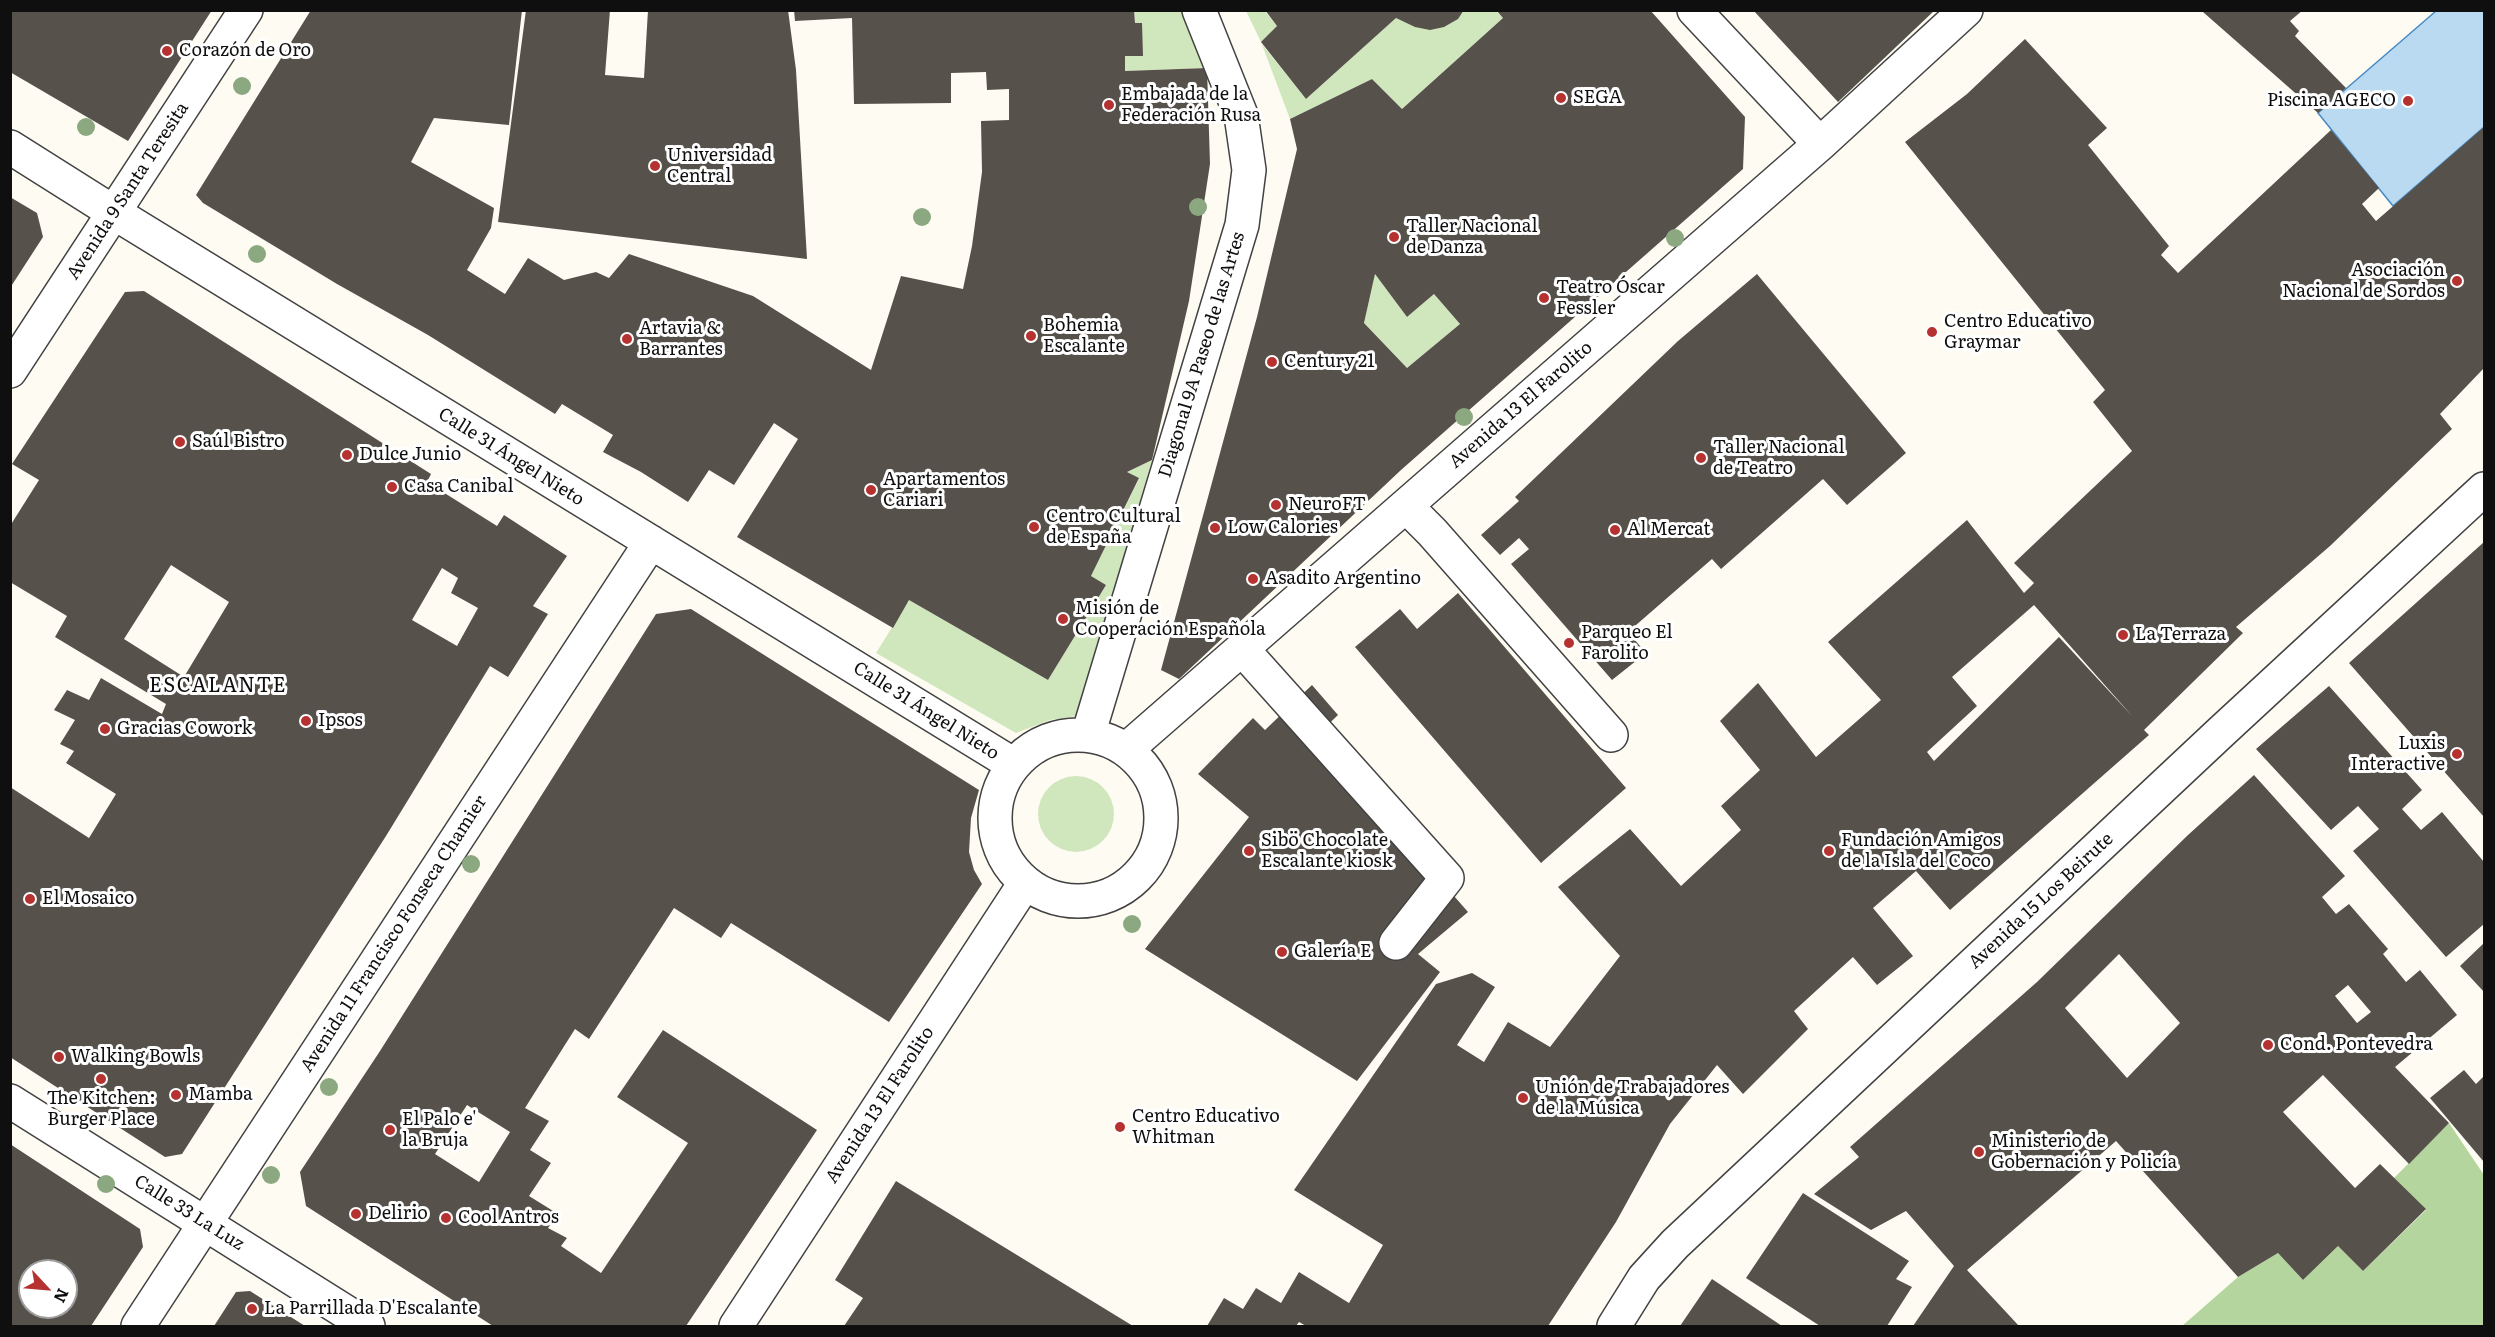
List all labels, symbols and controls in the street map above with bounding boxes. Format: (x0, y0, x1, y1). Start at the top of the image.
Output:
place label: Corazón de Oro (179, 40, 311, 62)
marker: Corazón de Oro (160, 44, 174, 58)
place label: Embajada de la Federación Rusa (1121, 84, 1261, 127)
place label: SEGA (1573, 87, 1622, 109)
place label: Piscina AGECO (2267, 90, 2396, 112)
marker: SEGA (1554, 91, 1568, 105)
marker: Piscina AGECO (2401, 94, 2415, 108)
street label: Avenida 9 Santa Teresita (63, 98, 193, 284)
marker: Embajada de la Federación Rusa (1102, 98, 1116, 112)
place label: Universidad Central (667, 145, 772, 188)
marker: Universidad Central (648, 159, 662, 173)
place label: Taller Nacional de Danza (1406, 216, 1538, 258)
street label: Diagonal 9A Paseo de las Artes (1154, 230, 1250, 480)
marker: Taller Nacional de Danza (1387, 230, 1401, 244)
place label: Asociación Nacional de Sordos (2282, 260, 2445, 302)
marker: Asociación Nacional de Sordos (2450, 274, 2464, 288)
place label: Teatro Óscar Fessler (1556, 277, 1665, 320)
marker: Teatro Óscar Fessler (1537, 291, 1551, 305)
place label: Centro Educativo Graymar (1944, 311, 2092, 354)
place label: Bohemia Escalante (1043, 315, 1125, 358)
place label: Artavia & Barrantes (639, 318, 723, 360)
marker: Centro Educativo Graymar (1925, 325, 1939, 339)
marker: Bohemia Escalante (1024, 329, 1038, 343)
marker: Artavia & Barrantes (620, 332, 634, 346)
street label: Avenida 13 El Farolito (1445, 337, 1597, 473)
place label: Century 21 (1284, 351, 1375, 373)
marker: Century 21 (1265, 355, 1279, 369)
street label: Calle 31 Ángel Nieto (434, 403, 588, 511)
place label: Saúl Bistro (192, 431, 284, 453)
marker: Saúl Bistro (173, 435, 187, 449)
place label: Taller Nacional de Teatro (1713, 437, 1845, 480)
place label: Dulce Junio (359, 444, 461, 466)
marker: Dulce Junio (340, 448, 354, 462)
marker: Taller Nacional de Teatro (1694, 451, 1708, 465)
place label: Apartamentos Cariari (883, 469, 1005, 512)
place label: Casa Canibal (404, 476, 513, 498)
marker: Casa Canibal (385, 480, 399, 494)
marker: Apartamentos Cariari (864, 483, 878, 497)
place label: NeuroFT (1288, 494, 1366, 516)
marker: NeuroFT (1269, 498, 1283, 512)
place label: Centro Cultural de España (1046, 506, 1181, 548)
place label: Low Calories (1227, 517, 1338, 539)
place label: Al Mercat (1627, 519, 1710, 541)
marker: Centro Cultural de España (1027, 520, 1041, 534)
marker: Low Calories (1208, 521, 1222, 535)
marker: Al Mercat (1608, 523, 1622, 537)
place label: Asadito Argentino (1265, 568, 1421, 590)
marker: Asadito Argentino (1246, 572, 1260, 586)
place label: Misión de Cooperación Española (1075, 598, 1266, 640)
marker: Misión de Cooperación Española (1056, 612, 1070, 626)
place label: Parqueo El Farolito (1581, 622, 1673, 664)
place label: La Terraza (2135, 624, 2226, 646)
marker: La Terraza (2116, 628, 2130, 642)
marker: Parqueo El Farolito (1562, 636, 1576, 650)
street label: Calle 31 Ángel Nieto (849, 657, 1003, 765)
district label: ESCALANTE (149, 674, 287, 698)
place label: Ipsos (318, 710, 363, 732)
marker: Ipsos (299, 714, 313, 728)
place label: Gracias Cowork (117, 718, 253, 740)
marker: Gracias Cowork (98, 722, 112, 736)
place label: Luxis Interactive (2351, 733, 2445, 776)
marker: Luxis Interactive (2450, 747, 2464, 761)
street label: Avenida 11 Francisco Fonseca Chamier (296, 792, 492, 1076)
street label: Avenida 15 Los Beirute (1964, 828, 2118, 974)
place label: Sibö Chocolate Escalante kiosk (1261, 830, 1393, 872)
place label: Fundación Amigos de la Isla del Coco (1841, 830, 2001, 872)
marker: Sibö Chocolate Escalante kiosk (1242, 844, 1256, 858)
marker: Fundación Amigos de la Isla del Coco (1822, 844, 1836, 858)
place label: El Mosaico (42, 888, 134, 910)
marker: El Mosaico (23, 892, 37, 906)
place label: Galería E (1294, 941, 1372, 963)
marker: Galería E (1275, 945, 1289, 959)
street label: Avenida 13 El Farolito (821, 1023, 939, 1187)
place label: Cond. Pontevedra (2280, 1034, 2433, 1056)
marker: Cond. Pontevedra (2261, 1038, 2275, 1052)
place label: Walking Bowls (71, 1046, 200, 1068)
marker: Walking Bowls (52, 1050, 66, 1064)
marker: The Kitchen: Burger Place (94, 1072, 108, 1086)
place label: Unión de Trabajadores de la Música (1535, 1077, 1729, 1120)
place label: Mamba (188, 1084, 253, 1106)
place label: The Kitchen: Burger Place (46, 1088, 156, 1130)
marker: Mamba (169, 1088, 183, 1102)
marker: Unión de Trabajadores de la Música (1516, 1091, 1530, 1105)
place label: Centro Educativo Whitman (1132, 1106, 1280, 1148)
place label: El Palo e' la Bruja (402, 1109, 477, 1152)
marker: Centro Educativo Whitman (1113, 1120, 1127, 1134)
marker: El Palo e' la Bruja (383, 1123, 397, 1137)
place label: Ministerio de Gobernación y Policía (1991, 1131, 2177, 1174)
marker: Ministerio de Gobernación y Policía (1972, 1145, 1986, 1159)
street label: Calle 33 La Luz (130, 1171, 248, 1255)
place label: Delirio (368, 1203, 428, 1225)
marker: Delirio (349, 1207, 363, 1221)
place label: Cool Antros (458, 1207, 559, 1229)
marker: Cool Antros (439, 1211, 453, 1225)
north arrow (18, 1259, 78, 1319)
text: N (49, 1285, 76, 1307)
place label: La Parrillada D'Escalante (264, 1298, 477, 1320)
marker: La Parrillada D'Escalante (245, 1302, 259, 1316)

